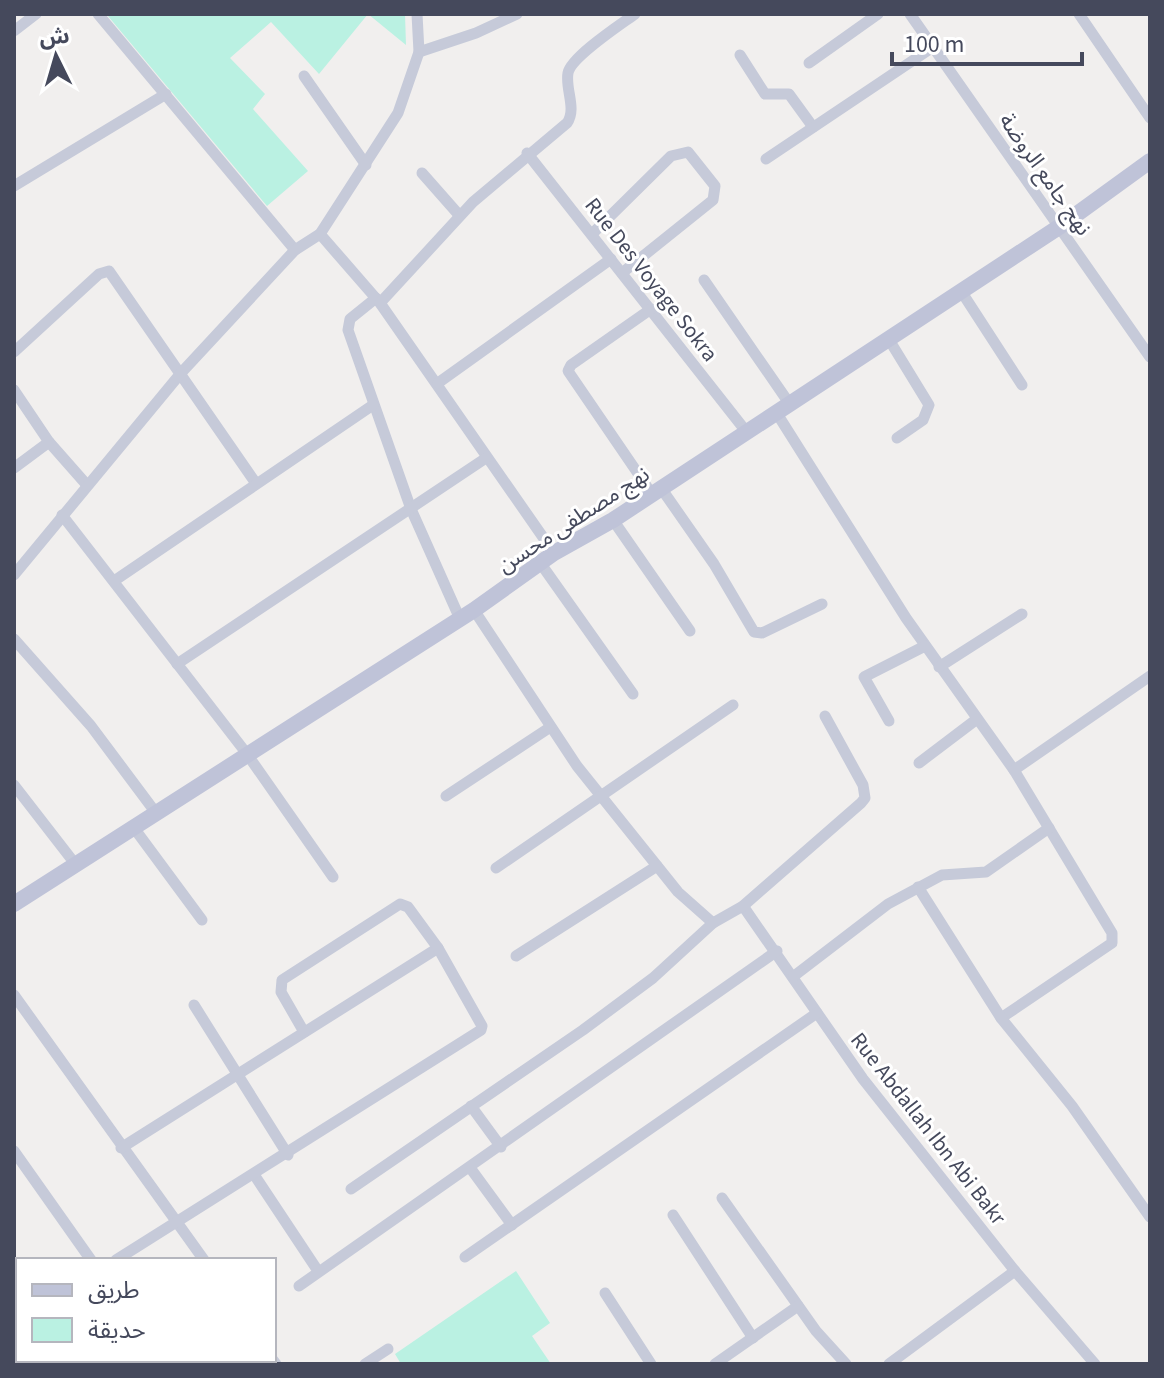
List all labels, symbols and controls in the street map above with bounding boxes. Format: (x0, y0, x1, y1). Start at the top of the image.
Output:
north arrow (16, 16, 96, 96)
scale bar (892, 16, 1082, 66)
text: ش (38, 20, 71, 54)
text: 100 m (904, 27, 964, 62)
street label: نهج جامع الروضة (991, 107, 1099, 242)
street label: Rue Des Voyage Sokra (577, 191, 726, 368)
street label: نهج مصطفى محسن (491, 459, 656, 581)
street label: Rue Abdallah Ibn Abi Bakr (843, 1025, 1014, 1232)
legend (16, 1258, 276, 1362)
text: طريق (88, 1273, 140, 1308)
text: حديقة (88, 1313, 146, 1348)

